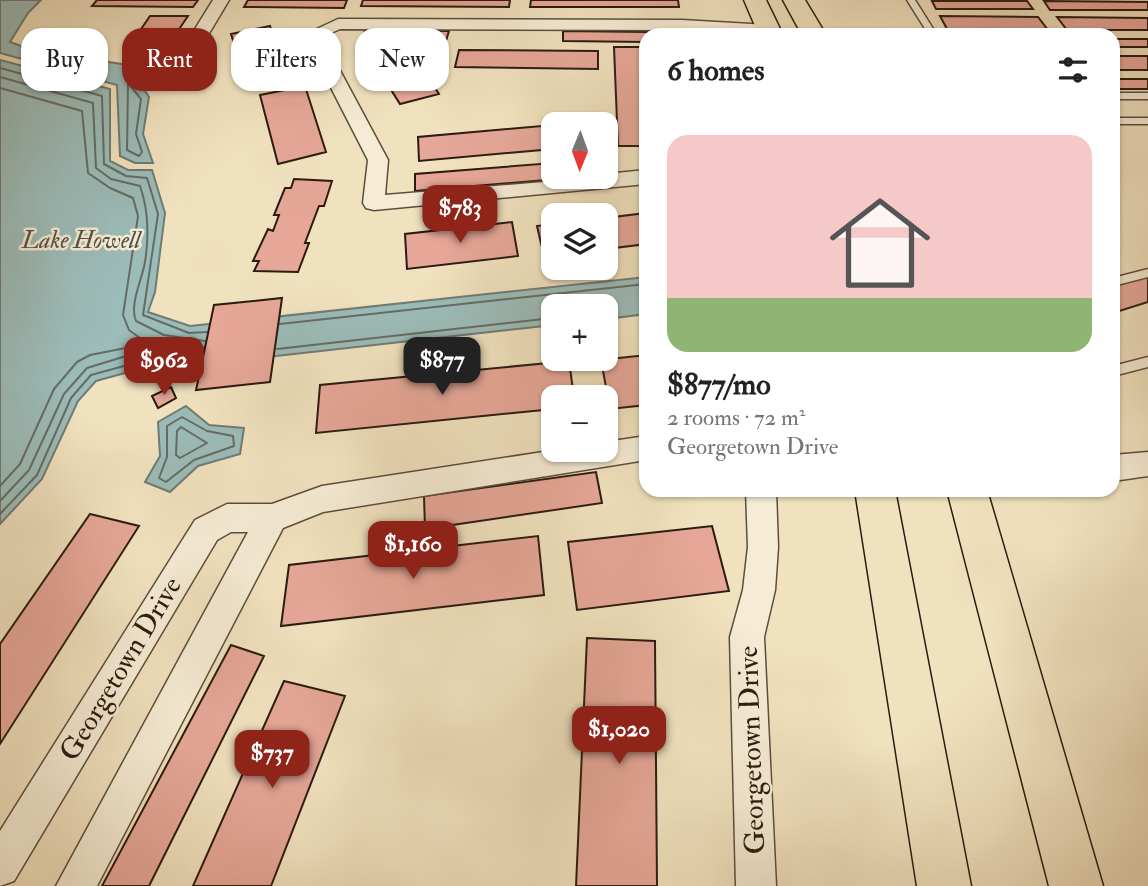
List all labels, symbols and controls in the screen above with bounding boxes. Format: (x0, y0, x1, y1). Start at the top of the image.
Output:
chip: Buy (21, 28, 108, 91)
chip: Rent (122, 28, 217, 91)
chip: Filters (231, 28, 341, 91)
chip: New (355, 28, 449, 91)
icon: filters (1054, 51, 1092, 89)
text: 6 homes (667, 52, 765, 89)
north arrow (541, 112, 618, 189)
map controls (541, 112, 618, 462)
icon: home (817, 180, 943, 306)
pin: $783 (419, 186, 501, 245)
text: $783 (438, 193, 482, 222)
button: layers (541, 203, 618, 280)
water label: Lake Howell (21, 225, 143, 256)
button: + (541, 294, 618, 371)
pin: $962 (123, 338, 205, 397)
pin: $877 (401, 338, 483, 397)
text: $962 (140, 345, 188, 374)
text: $877 (420, 345, 464, 374)
text: $877/mo (667, 366, 771, 403)
button: − (541, 385, 618, 462)
text: 2 rooms · 72 m² (667, 403, 805, 432)
text: Georgetown Drive (667, 432, 838, 461)
pin: $1,160 (356, 522, 470, 581)
text: $1,160 (384, 529, 442, 558)
street label: Georgetown Drive (52, 570, 190, 767)
street label: Georgetown Drive (731, 645, 773, 855)
pin: $1,020 (562, 706, 676, 766)
text: $1,020 (588, 714, 650, 743)
pin: $737 (231, 730, 313, 790)
text: $737 (251, 738, 293, 767)

